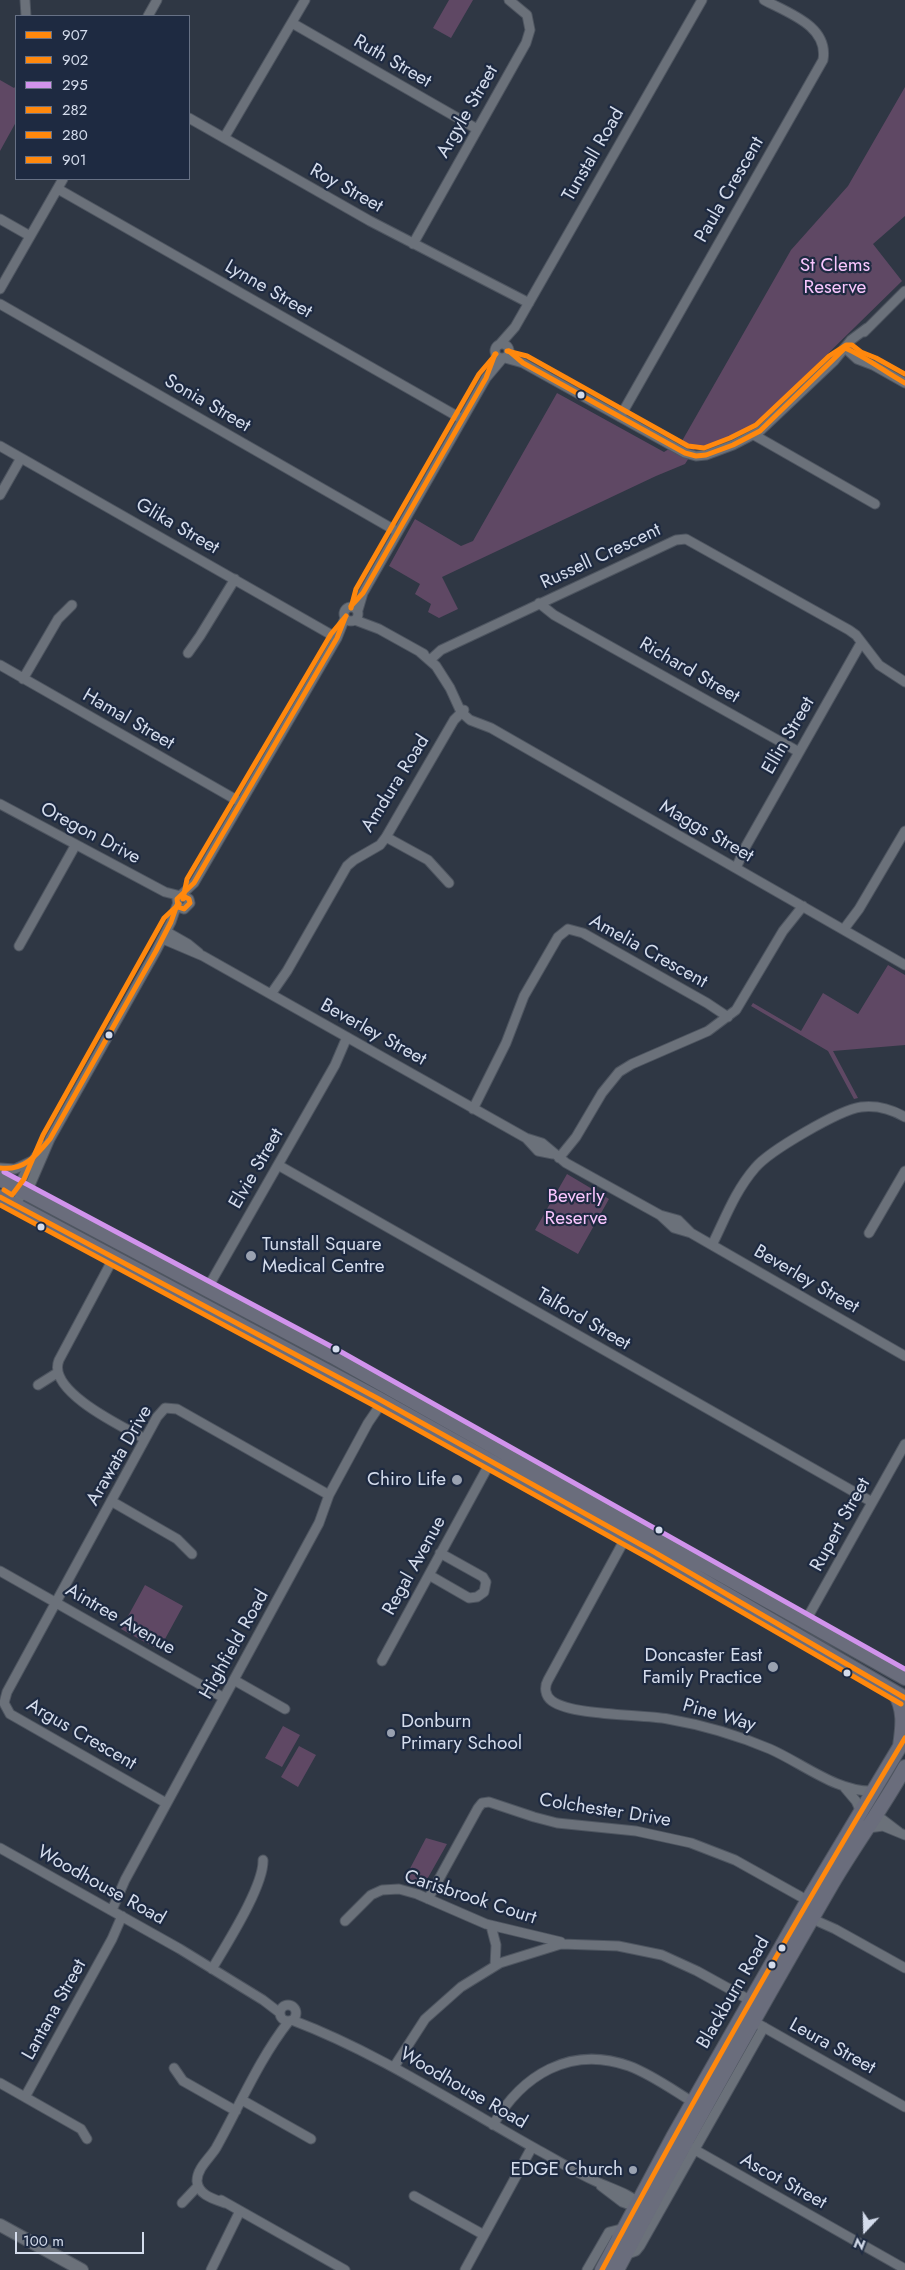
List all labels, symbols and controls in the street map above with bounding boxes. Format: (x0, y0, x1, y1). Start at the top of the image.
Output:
legend (15, 15, 190, 180)
text: 907 (62, 24, 88, 46)
street label: Ruth Street (349, 31, 435, 93)
text: 902 (62, 49, 88, 71)
street label: Argyle Street (432, 62, 504, 162)
text: 295 (62, 74, 88, 96)
text: 282 (62, 99, 87, 121)
street label: Tunstall Road (558, 104, 630, 206)
text: 280 (62, 124, 88, 146)
street label: Paula Crescent (691, 133, 769, 247)
text: 901 (62, 149, 86, 171)
street label: Roy Street (305, 160, 387, 218)
park label: St Clems Reserve (800, 255, 870, 299)
street label: Lynne Street (220, 256, 316, 324)
street label: Sonia Street (160, 370, 254, 438)
unlabelled marker (576, 390, 586, 400)
street label: Glika Street (131, 494, 223, 560)
street label: Russell Crescent (537, 519, 665, 595)
street label: Richard Street (635, 633, 743, 709)
street label: Hamal Street (78, 685, 178, 755)
street label: Ellin Street (758, 693, 820, 779)
street label: Amdura Road (357, 731, 435, 837)
street label: Maggs Street (655, 796, 757, 868)
street label: Oregon Drive (36, 798, 144, 870)
street label: Amelia Crescent (585, 910, 711, 994)
street label: Beverley Street (316, 994, 430, 1072)
unlabelled marker (104, 1030, 114, 1040)
street label: Elvie Street (225, 1125, 289, 1213)
park label: Beverly Reserve (545, 1186, 607, 1230)
unlabelled marker (36, 1222, 46, 1232)
place label: Tunstall Square Medical Centre (262, 1234, 385, 1278)
street label: Beverley Street (749, 1241, 863, 1319)
marker: Tunstall Square Medical Centre (244, 1249, 258, 1263)
street label: Talford Street (532, 1284, 634, 1356)
unlabelled marker (331, 1344, 341, 1354)
street label: Arawata Drive (82, 1402, 158, 1510)
place label: Chiro Life (367, 1469, 446, 1491)
marker: Chiro Life (450, 1473, 464, 1487)
street label: Rupert Street (806, 1474, 876, 1576)
street label: Regal Avenue (378, 1513, 452, 1619)
unlabelled marker (654, 1525, 664, 1535)
street label: Aintree Avenue (61, 1579, 179, 1661)
street label: Highfield Road (196, 1586, 274, 1704)
place label: Doncaster East Family Practice (643, 1645, 762, 1689)
marker: Doncaster East Family Practice (766, 1660, 780, 1674)
unlabelled marker (842, 1668, 852, 1678)
street label: Argus Crescent (22, 1694, 140, 1776)
street label: Pine Way (680, 1695, 758, 1737)
place label: Donburn Primary School (401, 1711, 522, 1755)
marker: Donburn Primary School (385, 1727, 397, 1739)
street label: Colchester Drive (538, 1789, 672, 1833)
street label: Woodhouse Road (33, 1841, 169, 1931)
street label: Carisbrook Court (401, 1866, 539, 1930)
street label: Blackburn Road (693, 1933, 775, 2053)
unlabelled marker (777, 1943, 787, 1953)
street label: Lantana Street (18, 1956, 92, 2064)
unlabelled marker (767, 1960, 777, 1970)
street label: Leura Street (785, 2014, 879, 2080)
street label: Woodhouse Road (395, 2043, 531, 2135)
street label: Ascot Street (736, 2149, 830, 2215)
place label: EDGE Church (511, 2159, 623, 2181)
marker: EDGE Church (627, 2164, 639, 2176)
north arrow (840, 2205, 890, 2255)
scale bar (18, 2222, 146, 2254)
text: 100 m (23, 2230, 64, 2252)
text: N (851, 2233, 868, 2255)

